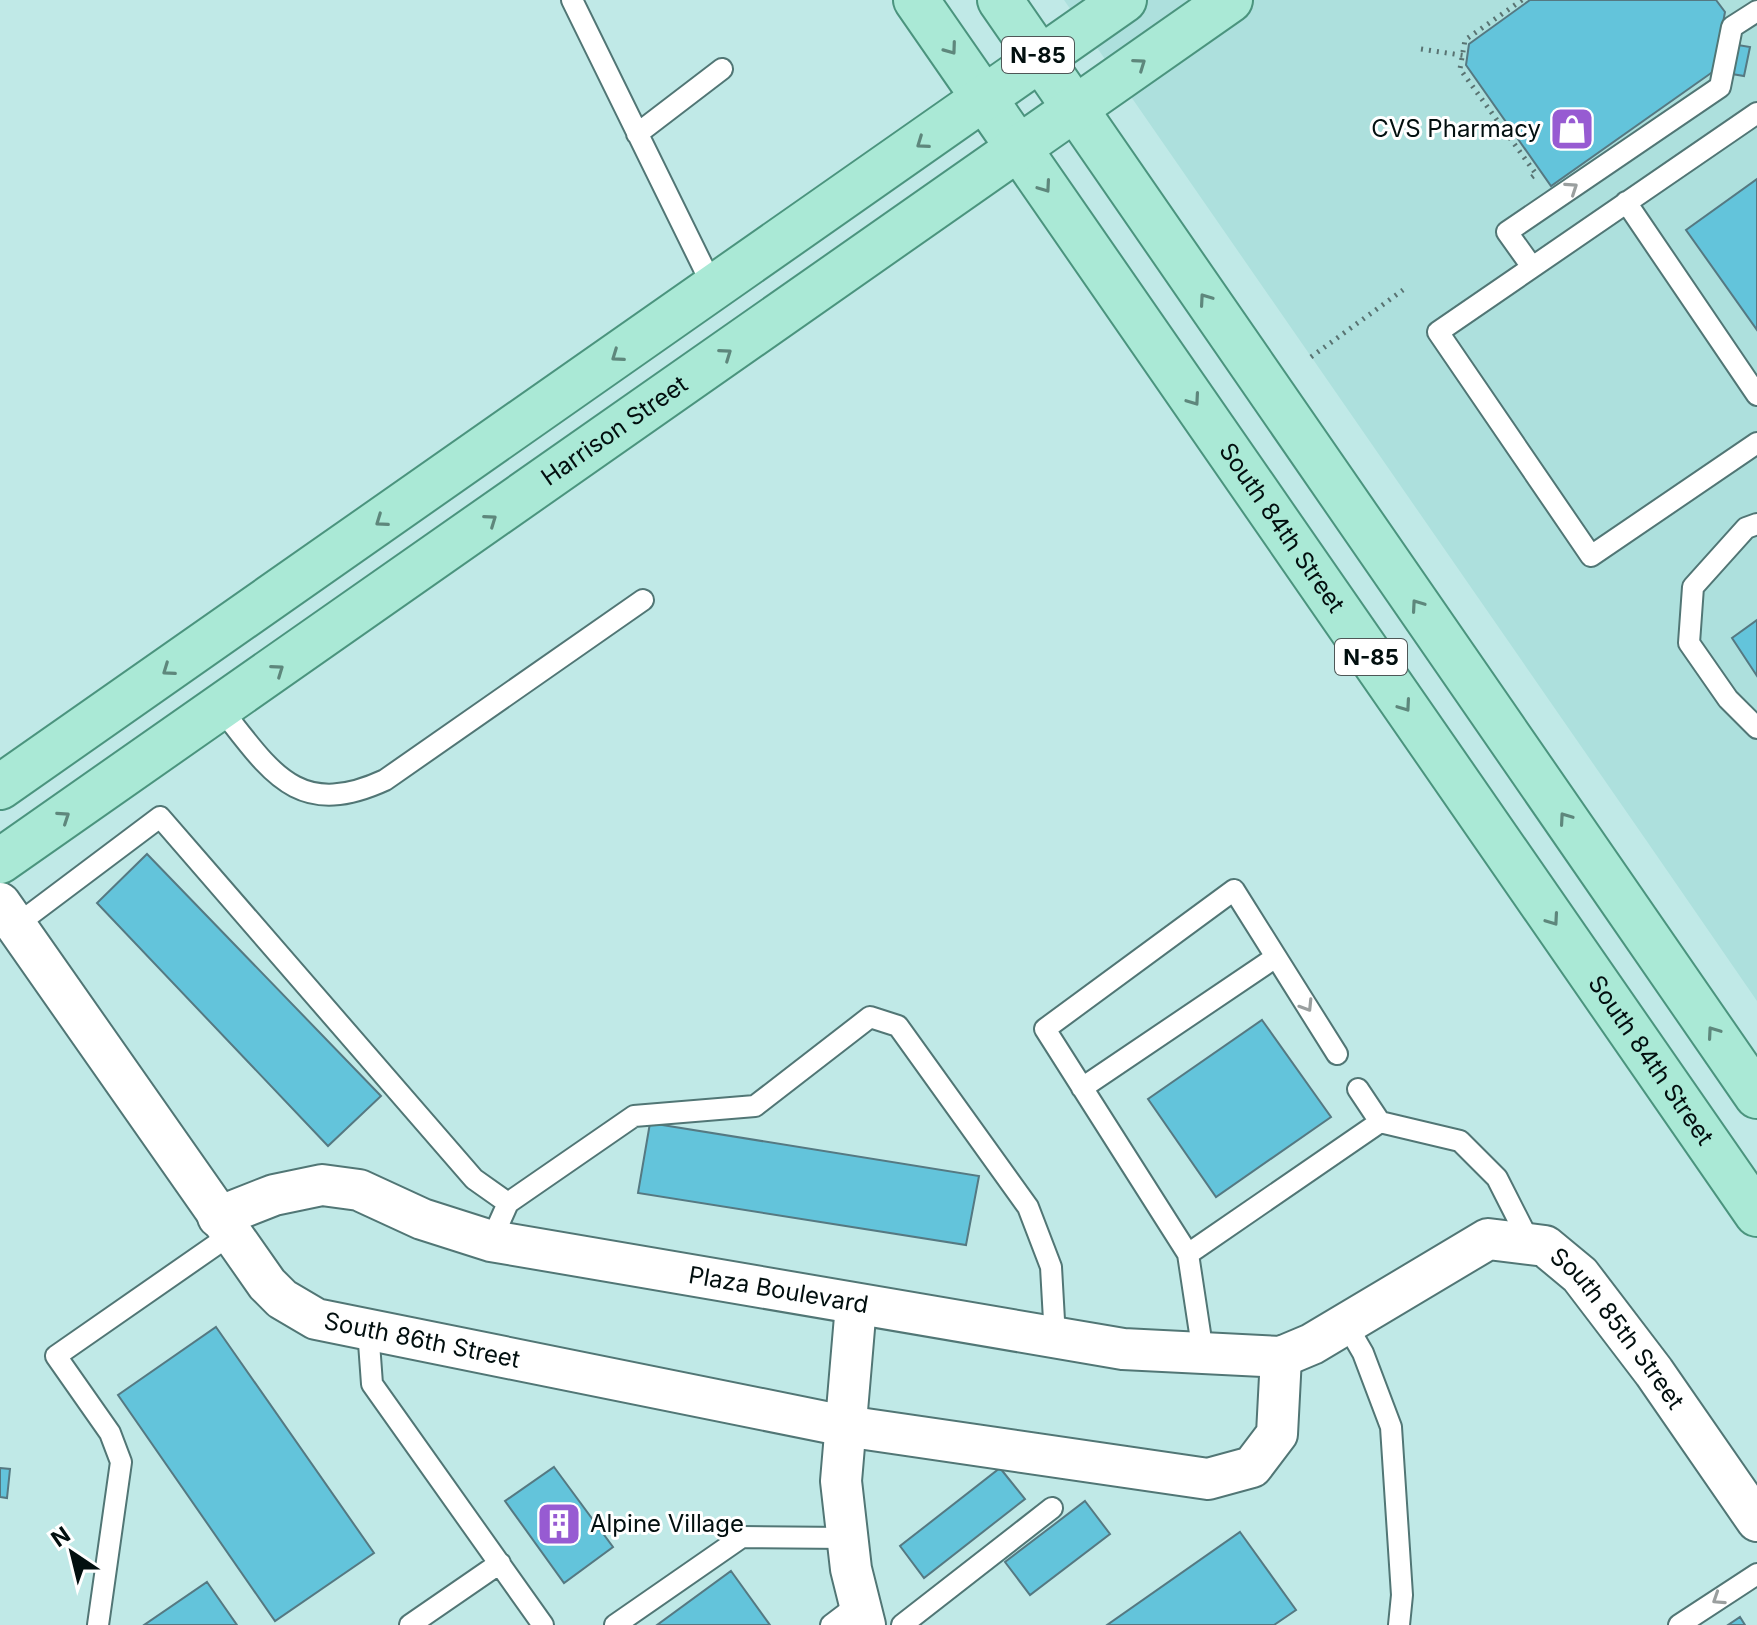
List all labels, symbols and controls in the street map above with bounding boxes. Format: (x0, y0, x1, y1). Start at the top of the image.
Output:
road number: N-85 (1002, 37, 1074, 73)
one-way arrow (941, 41, 956, 55)
one-way arrow (1131, 59, 1145, 74)
shop icon: CVS Pharmacy (1548, 105, 1596, 153)
place label: CVS Pharmacy (1371, 114, 1541, 143)
one-way arrow (917, 133, 931, 148)
one-way arrow (1035, 178, 1050, 192)
one-way arrow (1563, 183, 1577, 198)
one-way arrow (1200, 293, 1215, 307)
one-way arrow (612, 346, 626, 361)
one-way arrow (718, 349, 732, 364)
street label: Harrison Street (535, 369, 693, 492)
one-way arrow (1184, 391, 1199, 405)
street label: South 84th Street (1213, 437, 1351, 618)
one-way arrow (376, 511, 390, 526)
one-way arrow (482, 515, 497, 530)
one-way arrow (1412, 599, 1427, 613)
road number: N-85 (1335, 639, 1407, 675)
one-way arrow (163, 660, 177, 675)
one-way arrow (270, 665, 284, 680)
one-way arrow (1395, 697, 1410, 712)
one-way arrow (56, 812, 70, 827)
one-way arrow (1560, 813, 1575, 827)
one-way arrow (1543, 911, 1558, 926)
street label: South 84th Street (1582, 970, 1720, 1151)
one-way arrow (1297, 997, 1312, 1011)
one-way arrow (1708, 1027, 1723, 1041)
street label: South 85th Street (1544, 1241, 1690, 1415)
street label: Plaza Boulevard (686, 1260, 871, 1319)
street label: South 86th Street (322, 1306, 523, 1374)
building icon: Alpine Village (535, 1500, 583, 1548)
place label: Alpine Village (590, 1509, 744, 1538)
north arrow (32, 1513, 112, 1593)
text: N (46, 1521, 75, 1552)
one-way arrow (1712, 1590, 1727, 1605)

